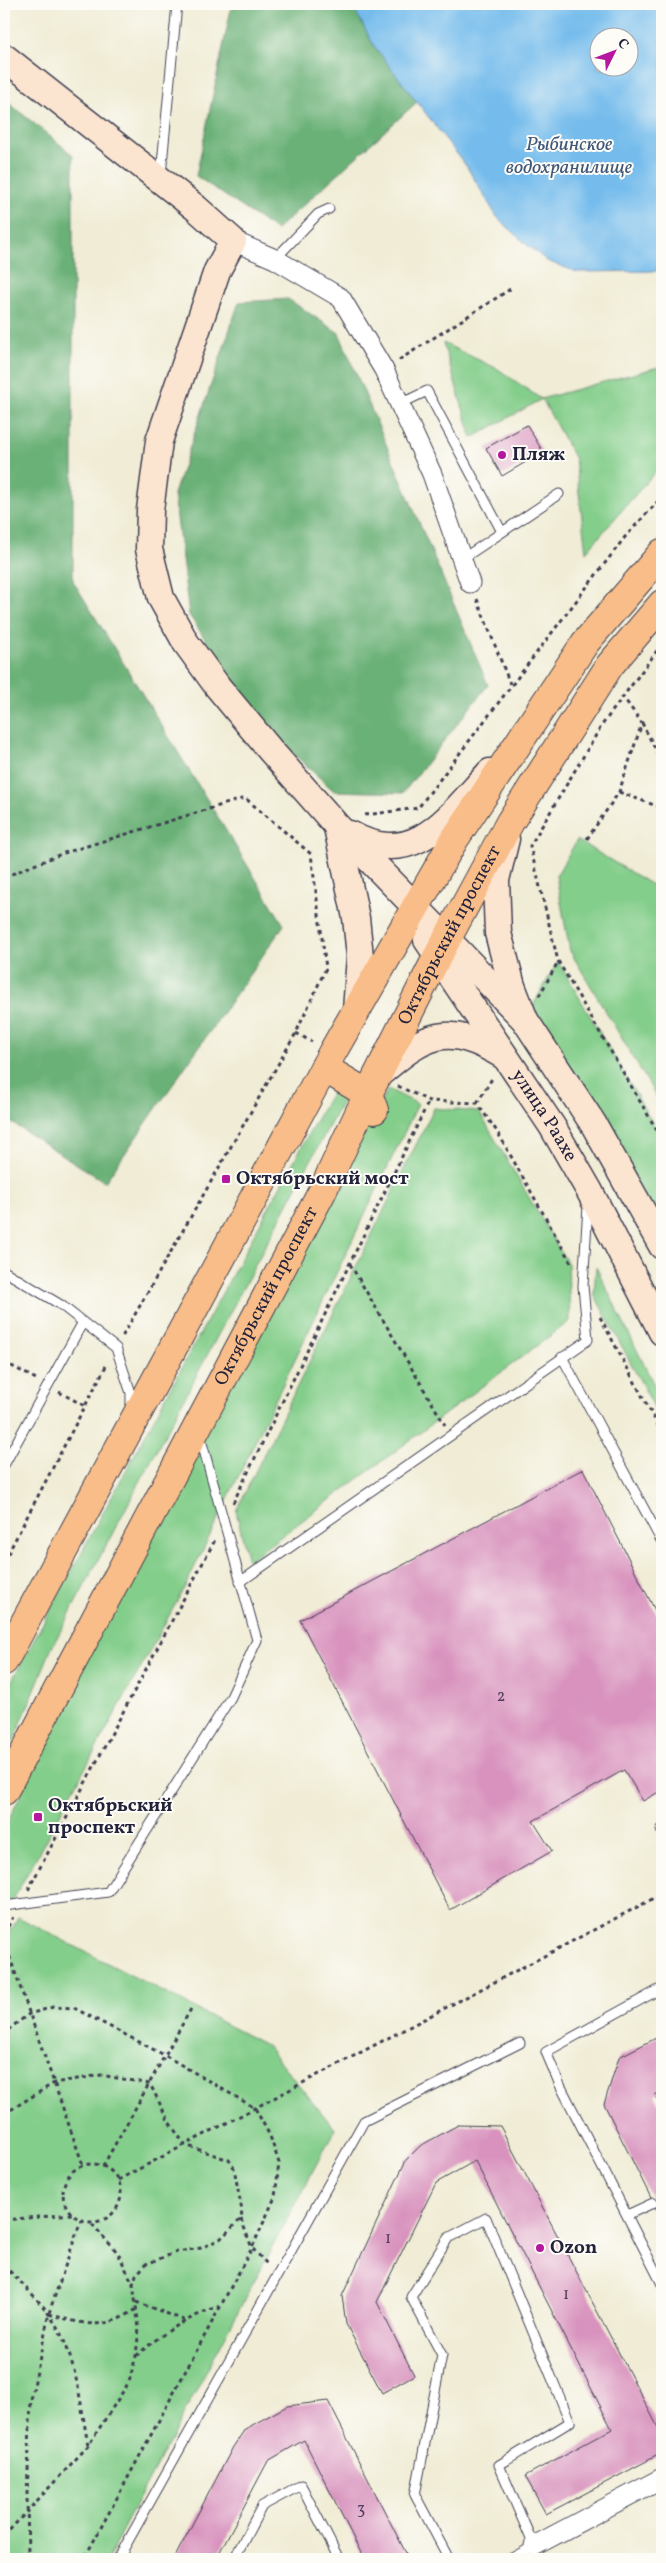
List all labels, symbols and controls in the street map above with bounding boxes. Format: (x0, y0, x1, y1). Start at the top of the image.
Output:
north arrow (588, 28, 638, 78)
text: С (612, 35, 633, 54)
water label: Рыбинское водохранилище (506, 131, 633, 182)
place label: Пляж (512, 442, 566, 468)
marker: Пляж (496, 449, 508, 461)
street label: Октябрьский проспект (392, 841, 508, 1029)
street label: улица Раахе (505, 1064, 583, 1167)
place label: Октябрьский мост (236, 1166, 409, 1192)
marker: Октябрьский мост (220, 1173, 232, 1185)
street label: Октябрьский проспект (208, 1202, 325, 1391)
house number: 2 (497, 1686, 505, 1708)
place label: Октябрьский проспект (48, 1793, 172, 1841)
marker: Октябрьский проспект (32, 1811, 44, 1823)
house number: 1 (385, 2228, 391, 2250)
place label: Ozon (550, 2235, 597, 2261)
marker: Ozon (534, 2242, 546, 2254)
house number: 1 (563, 2284, 569, 2306)
house number: 3 (357, 2499, 365, 2521)

